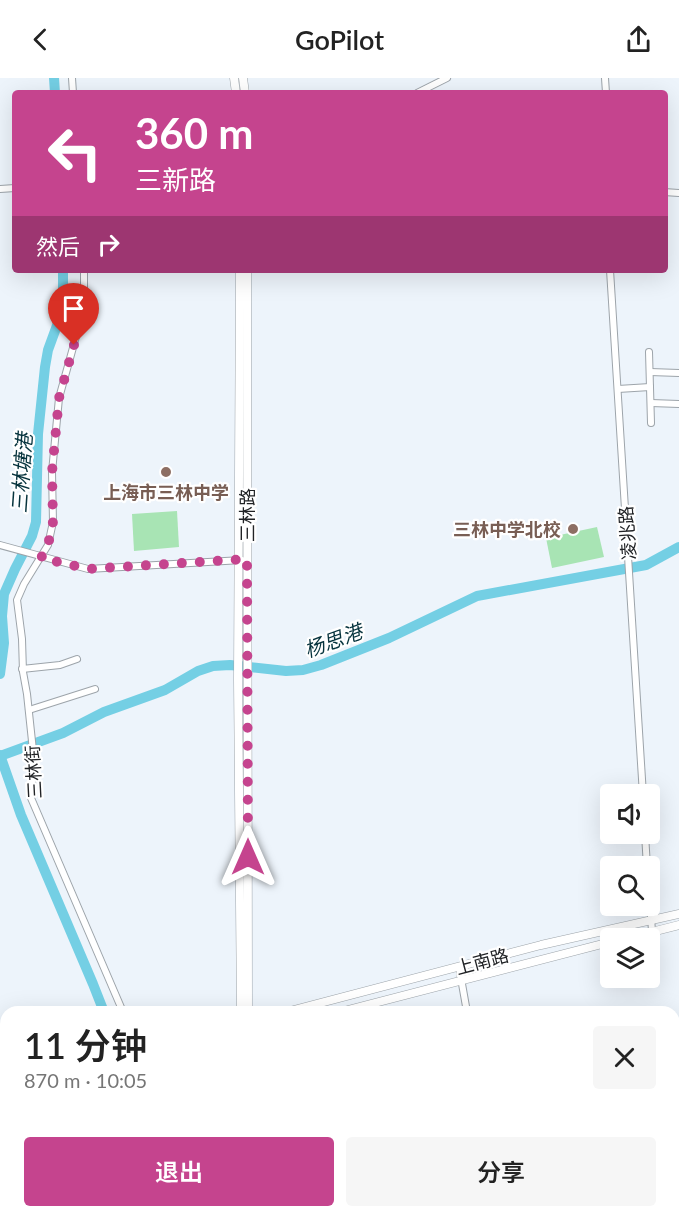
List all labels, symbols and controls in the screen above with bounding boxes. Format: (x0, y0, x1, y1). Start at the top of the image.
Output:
icon: back (24, 23, 57, 56)
text: GoPilot (295, 23, 384, 56)
icon: share (622, 23, 655, 56)
text: 360 m (135, 108, 253, 158)
icon: left (36, 114, 114, 192)
text: 三新路 (135, 163, 216, 196)
icon: right (92, 228, 125, 261)
text: 然后 (36, 233, 80, 260)
pin (48, 283, 99, 345)
icon: arrive (57, 292, 90, 325)
water label: 三林塘港 (6, 429, 36, 514)
marker: 上海市三林中学 (159, 465, 173, 479)
place label: 上海市三林中学 (103, 481, 229, 503)
street label: 三林路 (236, 488, 258, 542)
street label: 凌兆路 (614, 505, 640, 561)
place label: 三林中学北校 (453, 518, 561, 540)
marker: 三林中学北校 (566, 522, 580, 536)
water label: 杨思港 (301, 617, 368, 662)
street label: 三林街 (21, 744, 45, 800)
map controls (600, 784, 660, 988)
button: sound (600, 784, 660, 844)
position arrow (216, 825, 280, 889)
button: search (600, 856, 660, 916)
button: layers (600, 928, 660, 988)
street label: 上南路 (453, 943, 511, 979)
text: 11 分钟 (24, 1023, 147, 1067)
button: close (593, 1026, 656, 1089)
text: 870 m · 10:05 (24, 1068, 147, 1092)
button: 退出 (24, 1137, 334, 1206)
button: 分享 (346, 1137, 656, 1206)

